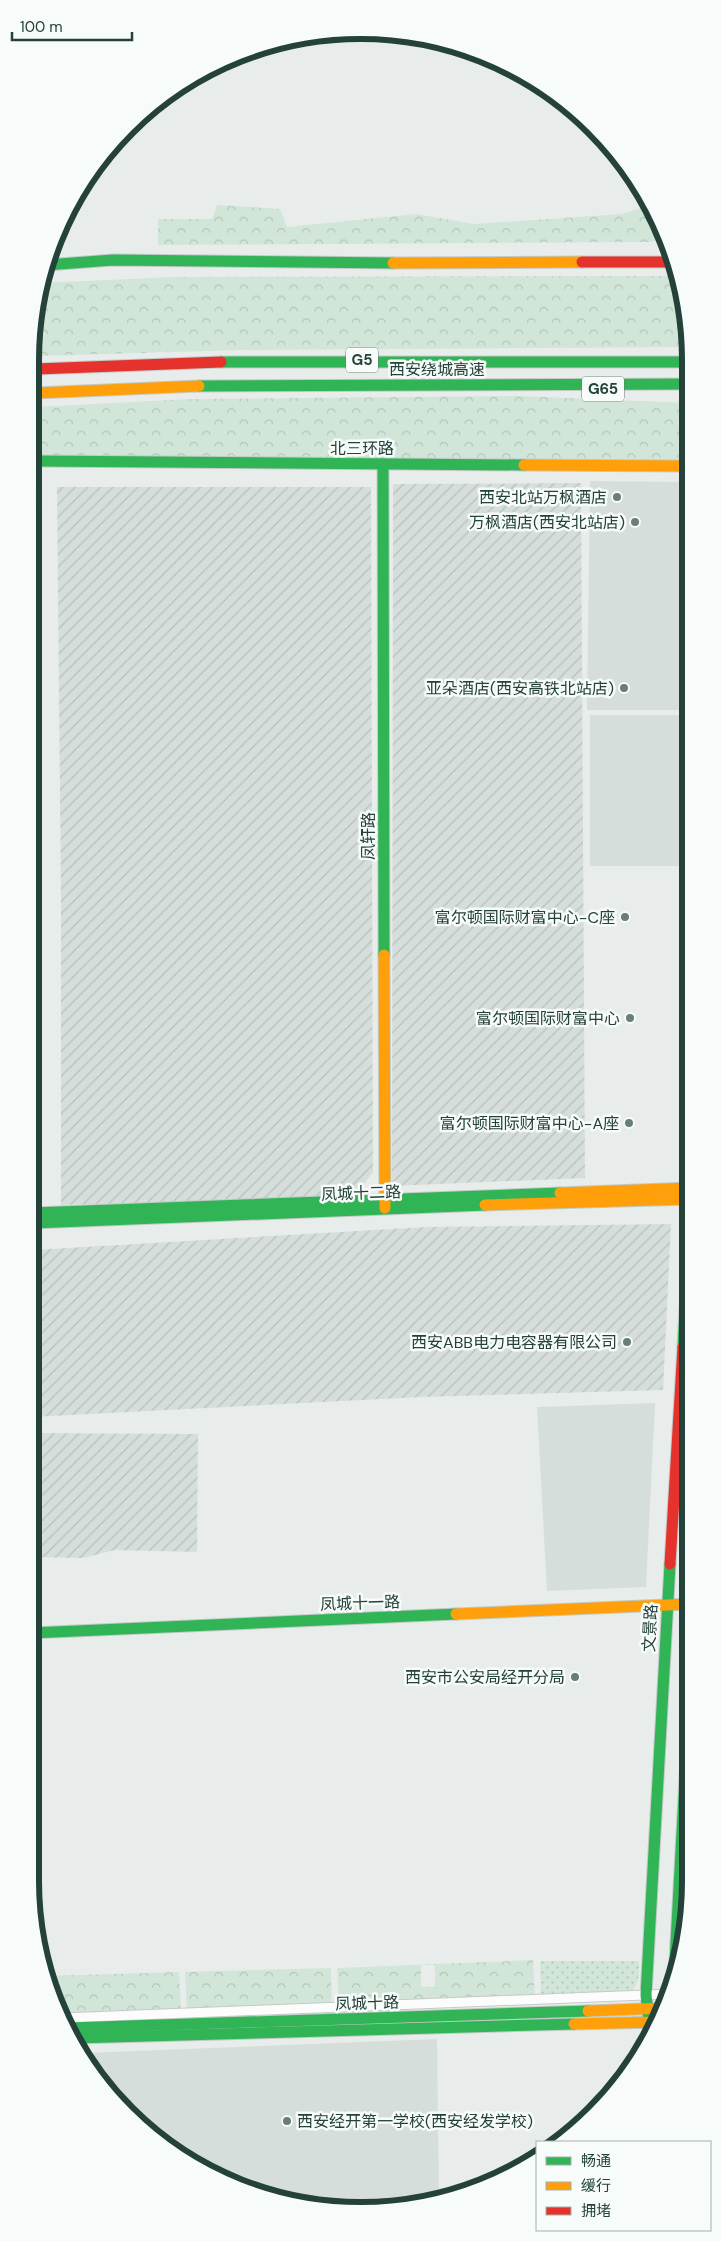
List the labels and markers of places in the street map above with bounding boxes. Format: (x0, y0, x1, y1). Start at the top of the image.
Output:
place label: 西安北站万枫酒店 (479, 487, 607, 508)
marker: 西安北站万枫酒店 (611, 491, 623, 503)
place label: 万枫酒店(西安北站店) (469, 512, 625, 533)
marker: 万枫酒店(西安北站店) (629, 516, 641, 528)
place label: 亚朵酒店(西安高铁北站店) (426, 678, 614, 699)
marker: 亚朵酒店(西安高铁北站店) (618, 682, 630, 694)
place label: 富尔顿国际财富中心-C座 (435, 907, 615, 928)
marker: 富尔顿国际财富中心-C座 (619, 911, 631, 923)
place label: 富尔顿国际财富中心 (476, 1008, 620, 1029)
marker: 富尔顿国际财富中心 (624, 1012, 636, 1024)
place label: 富尔顿国际财富中心-A座 (440, 1113, 619, 1134)
marker: 富尔顿国际财富中心-A座 (623, 1117, 635, 1129)
place label: 西安ABB电力电容器有限公司 (411, 1332, 617, 1353)
marker: 西安ABB电力电容器有限公司 (621, 1336, 633, 1348)
place label: 西安市公安局经开分局 (405, 1667, 565, 1688)
marker: 西安市公安局经开分局 (569, 1671, 581, 1683)
place label: 西安经开第一学校(西安经发学校) (297, 2111, 533, 2132)
marker: 西安经开第一学校(西安经发学校) (281, 2115, 293, 2127)

